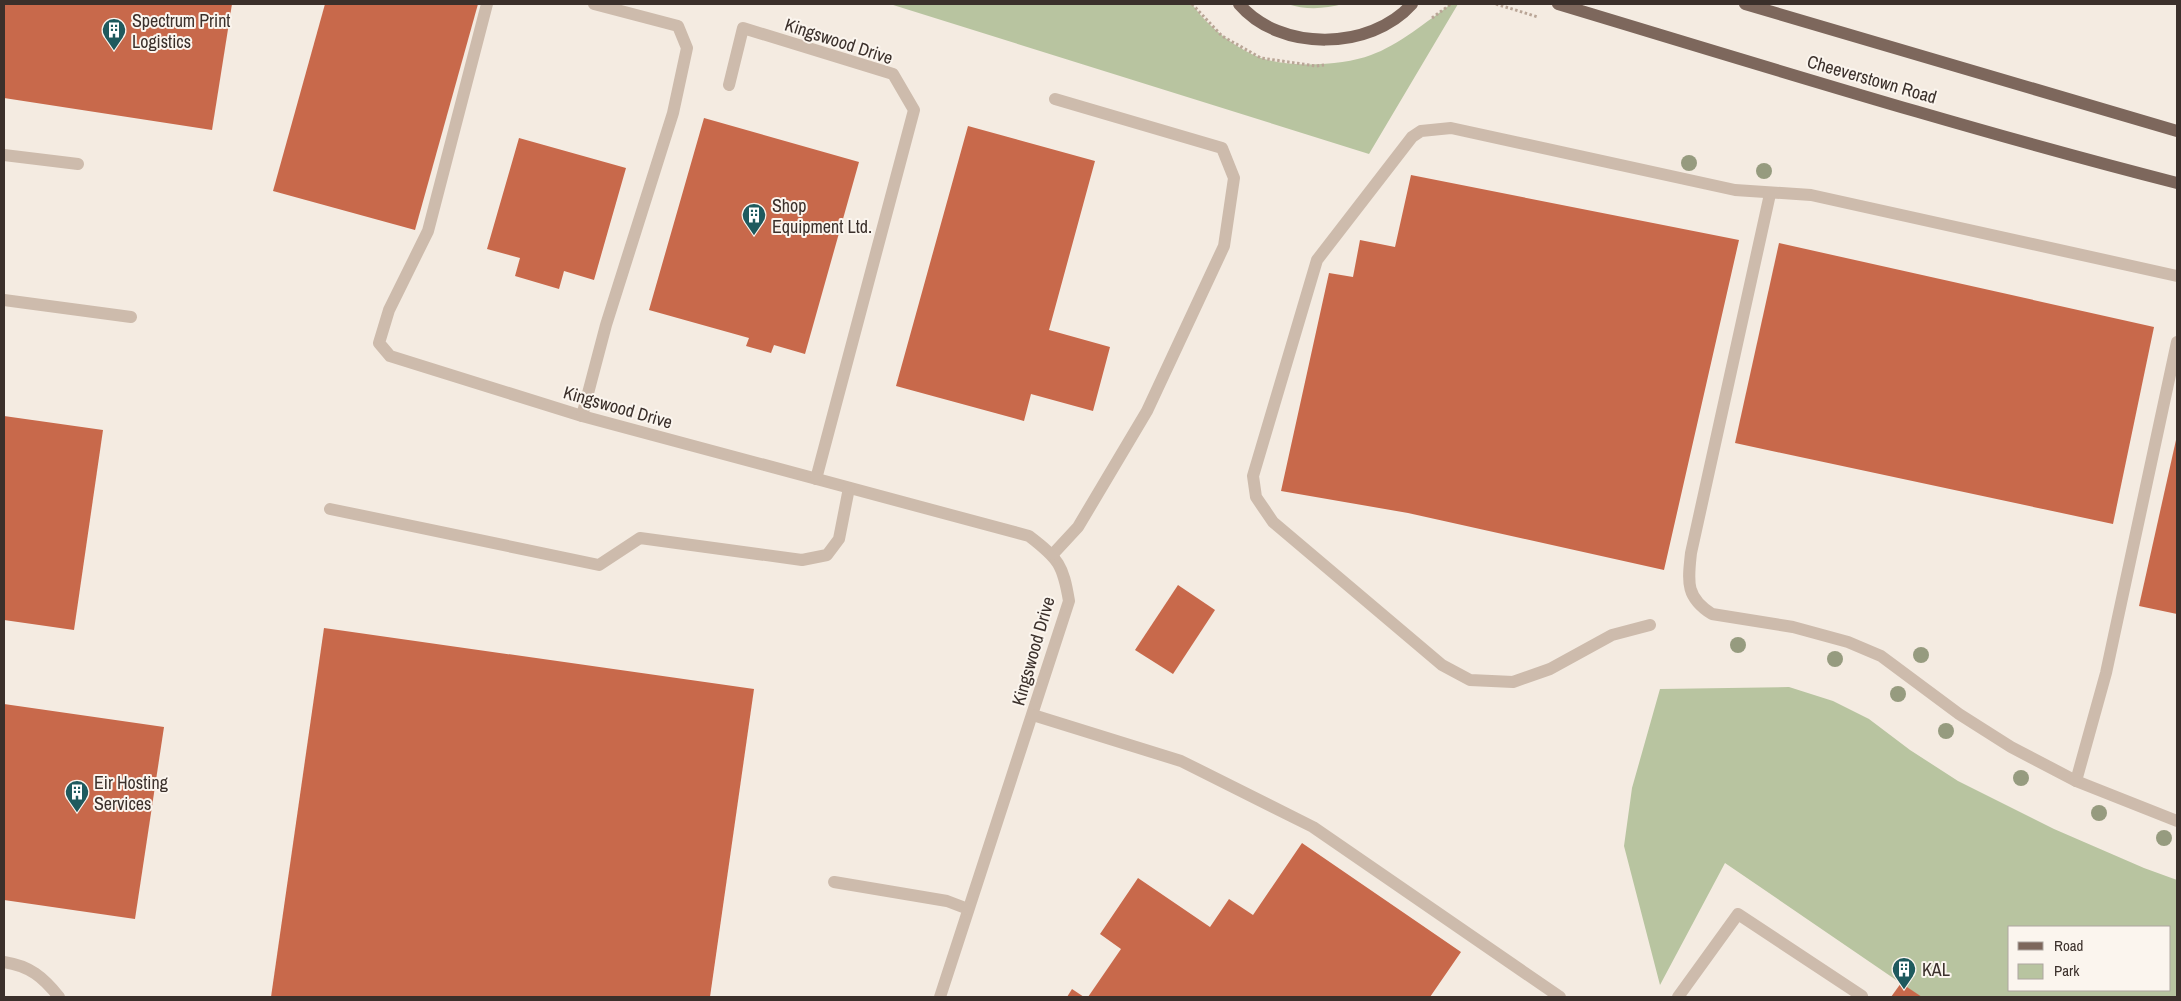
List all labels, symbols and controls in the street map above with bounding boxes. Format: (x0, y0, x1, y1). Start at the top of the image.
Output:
place label: Spectrum Print Logistics (132, 8, 230, 54)
street label: Kingswood Drive (782, 12, 896, 70)
building icon: Spectrum Print Logistics (101, 17, 127, 51)
street label: Cheeverstown Road (1804, 49, 1940, 109)
place label: Shop Equipment Ltd. (772, 193, 872, 239)
building icon: Shop Equipment Ltd. (741, 202, 767, 236)
street label: Kingswood Drive (561, 379, 675, 435)
street label: Kingswood Drive (1005, 594, 1061, 708)
place label: Eir Hosting Services (94, 770, 169, 816)
building icon: Eir Hosting Services (64, 779, 90, 813)
legend (2008, 926, 2171, 991)
text: Road (2054, 935, 2083, 956)
building icon: KAL (1891, 956, 1917, 990)
place label: KAL (1922, 957, 1950, 982)
text: Park (2054, 960, 2080, 981)

